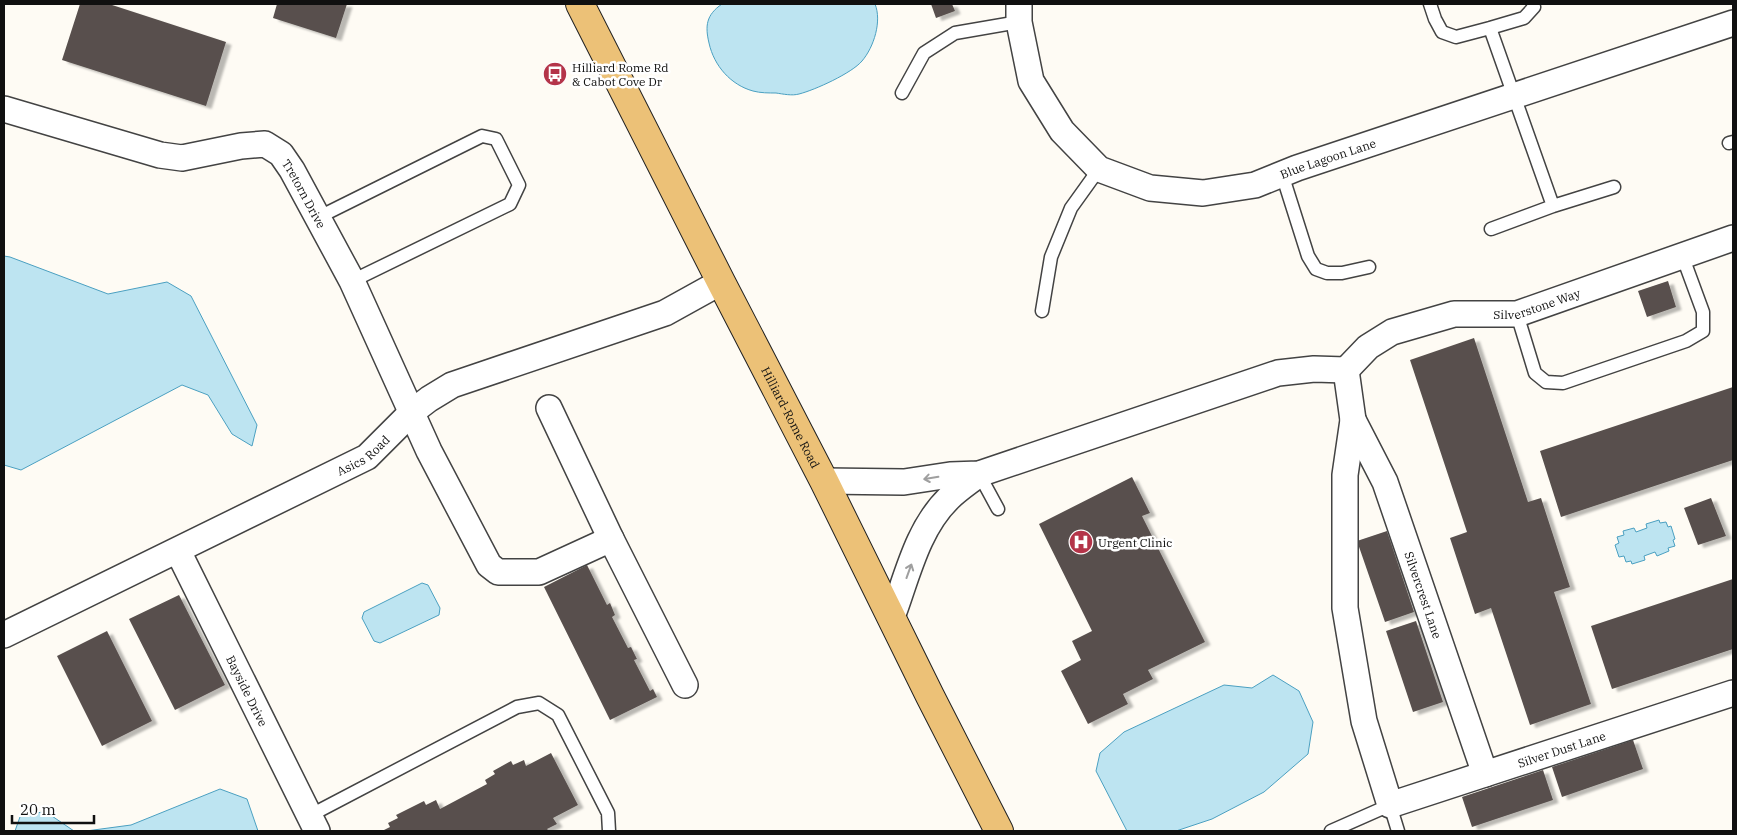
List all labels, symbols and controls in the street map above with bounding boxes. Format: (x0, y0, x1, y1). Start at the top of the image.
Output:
place label: Hilliard Rome Rd & Cabot Cove Dr (572, 60, 669, 89)
bus stop icon: Hilliard Rome Rd & Cabot Cove Dr (542, 61, 568, 87)
street label: Blue Lagoon Lane (1278, 135, 1378, 182)
street label: Tretorn Drive (279, 156, 329, 231)
street label: Silverstone Way (1493, 285, 1583, 322)
street label: Hilliard-Rome Road (759, 364, 823, 470)
street label: Asics Road (334, 432, 392, 478)
one-way arrow (923, 473, 939, 483)
hospital icon: Urgent Clinic (1068, 529, 1094, 555)
place label: Urgent Clinic (1098, 535, 1173, 550)
street label: Silvercrest Lane (1402, 549, 1445, 640)
one-way arrow (905, 564, 914, 579)
street label: Bayside Drive (223, 653, 271, 729)
street label: Silver Dust Lane (1516, 728, 1608, 770)
scale bar (12, 792, 95, 824)
text: 20 m (20, 800, 56, 819)

